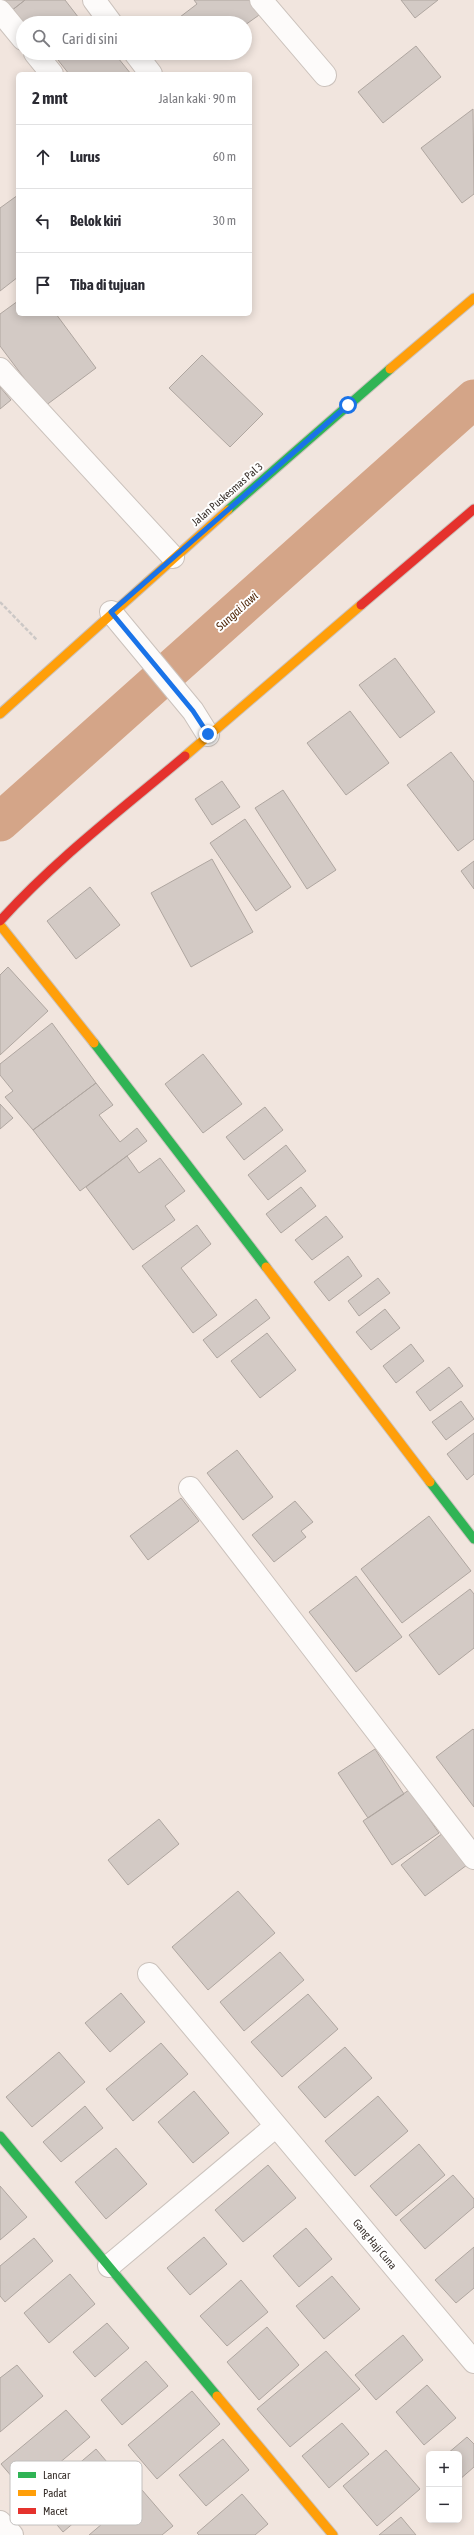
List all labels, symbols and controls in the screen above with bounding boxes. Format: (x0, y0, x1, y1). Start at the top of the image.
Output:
search box (16, 16, 252, 60)
icon: search (30, 27, 52, 49)
text: Cari di sini (62, 30, 118, 47)
text: 2 mnt (32, 88, 68, 108)
text: Jalan kaki · 90 m (158, 91, 236, 106)
icon: ahead (32, 146, 54, 168)
text: Lurus (70, 148, 100, 165)
text: 60 m (213, 149, 236, 164)
icon: left (32, 210, 54, 232)
text: Belok kiri (70, 212, 121, 229)
text: 30 m (213, 213, 236, 228)
icon: arrive (32, 274, 54, 296)
text: Tiba di tujuan (70, 276, 145, 293)
route start (339, 396, 357, 414)
street label: Jalan Puskesmas Pal 3 (189, 460, 265, 528)
water label: Sungai Jawi (212, 588, 261, 634)
route end (199, 725, 217, 743)
street label: Gang Haji Cuna (351, 2217, 399, 2271)
map controls (426, 2451, 462, 2523)
button: + (426, 2451, 462, 2487)
legend (10, 2461, 142, 2525)
text: Lancar (43, 2469, 71, 2481)
text: Padat (43, 2487, 67, 2499)
button: − (426, 2487, 462, 2523)
text: Macet (43, 2505, 68, 2517)

